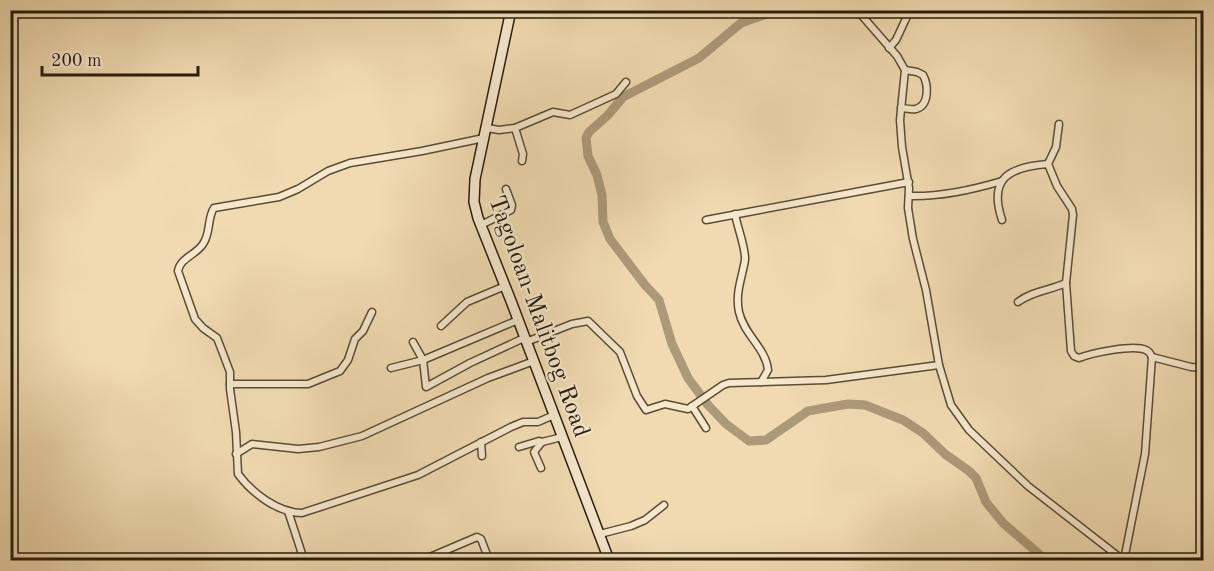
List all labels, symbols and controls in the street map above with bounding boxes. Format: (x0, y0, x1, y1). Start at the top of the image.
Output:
scale bar (42, 39, 198, 77)
text: 200 m (51, 52, 102, 70)
street label: Tagoloan-Malitbog Road (483, 193, 593, 441)

